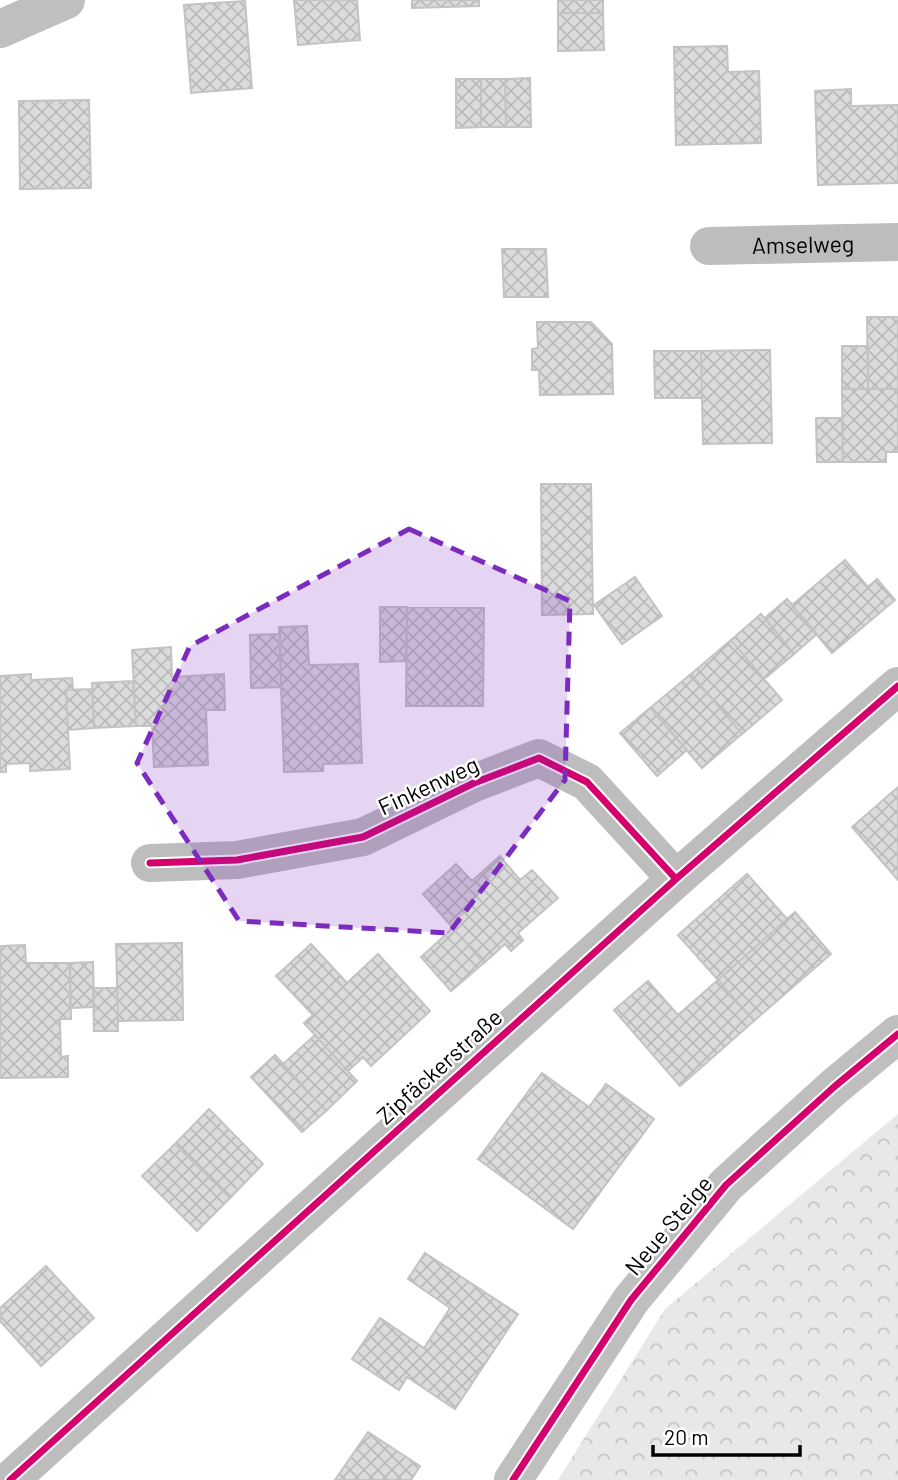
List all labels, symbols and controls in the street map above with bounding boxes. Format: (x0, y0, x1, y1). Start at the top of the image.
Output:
street label: Amselweg (751, 229, 854, 259)
street label: Finkenweg (373, 750, 483, 820)
street label: Zipfäckerstraße (371, 1002, 507, 1130)
street label: Neue Steige (618, 1170, 718, 1280)
scale bar (653, 1414, 800, 1458)
text: 20 m (664, 1424, 709, 1449)

